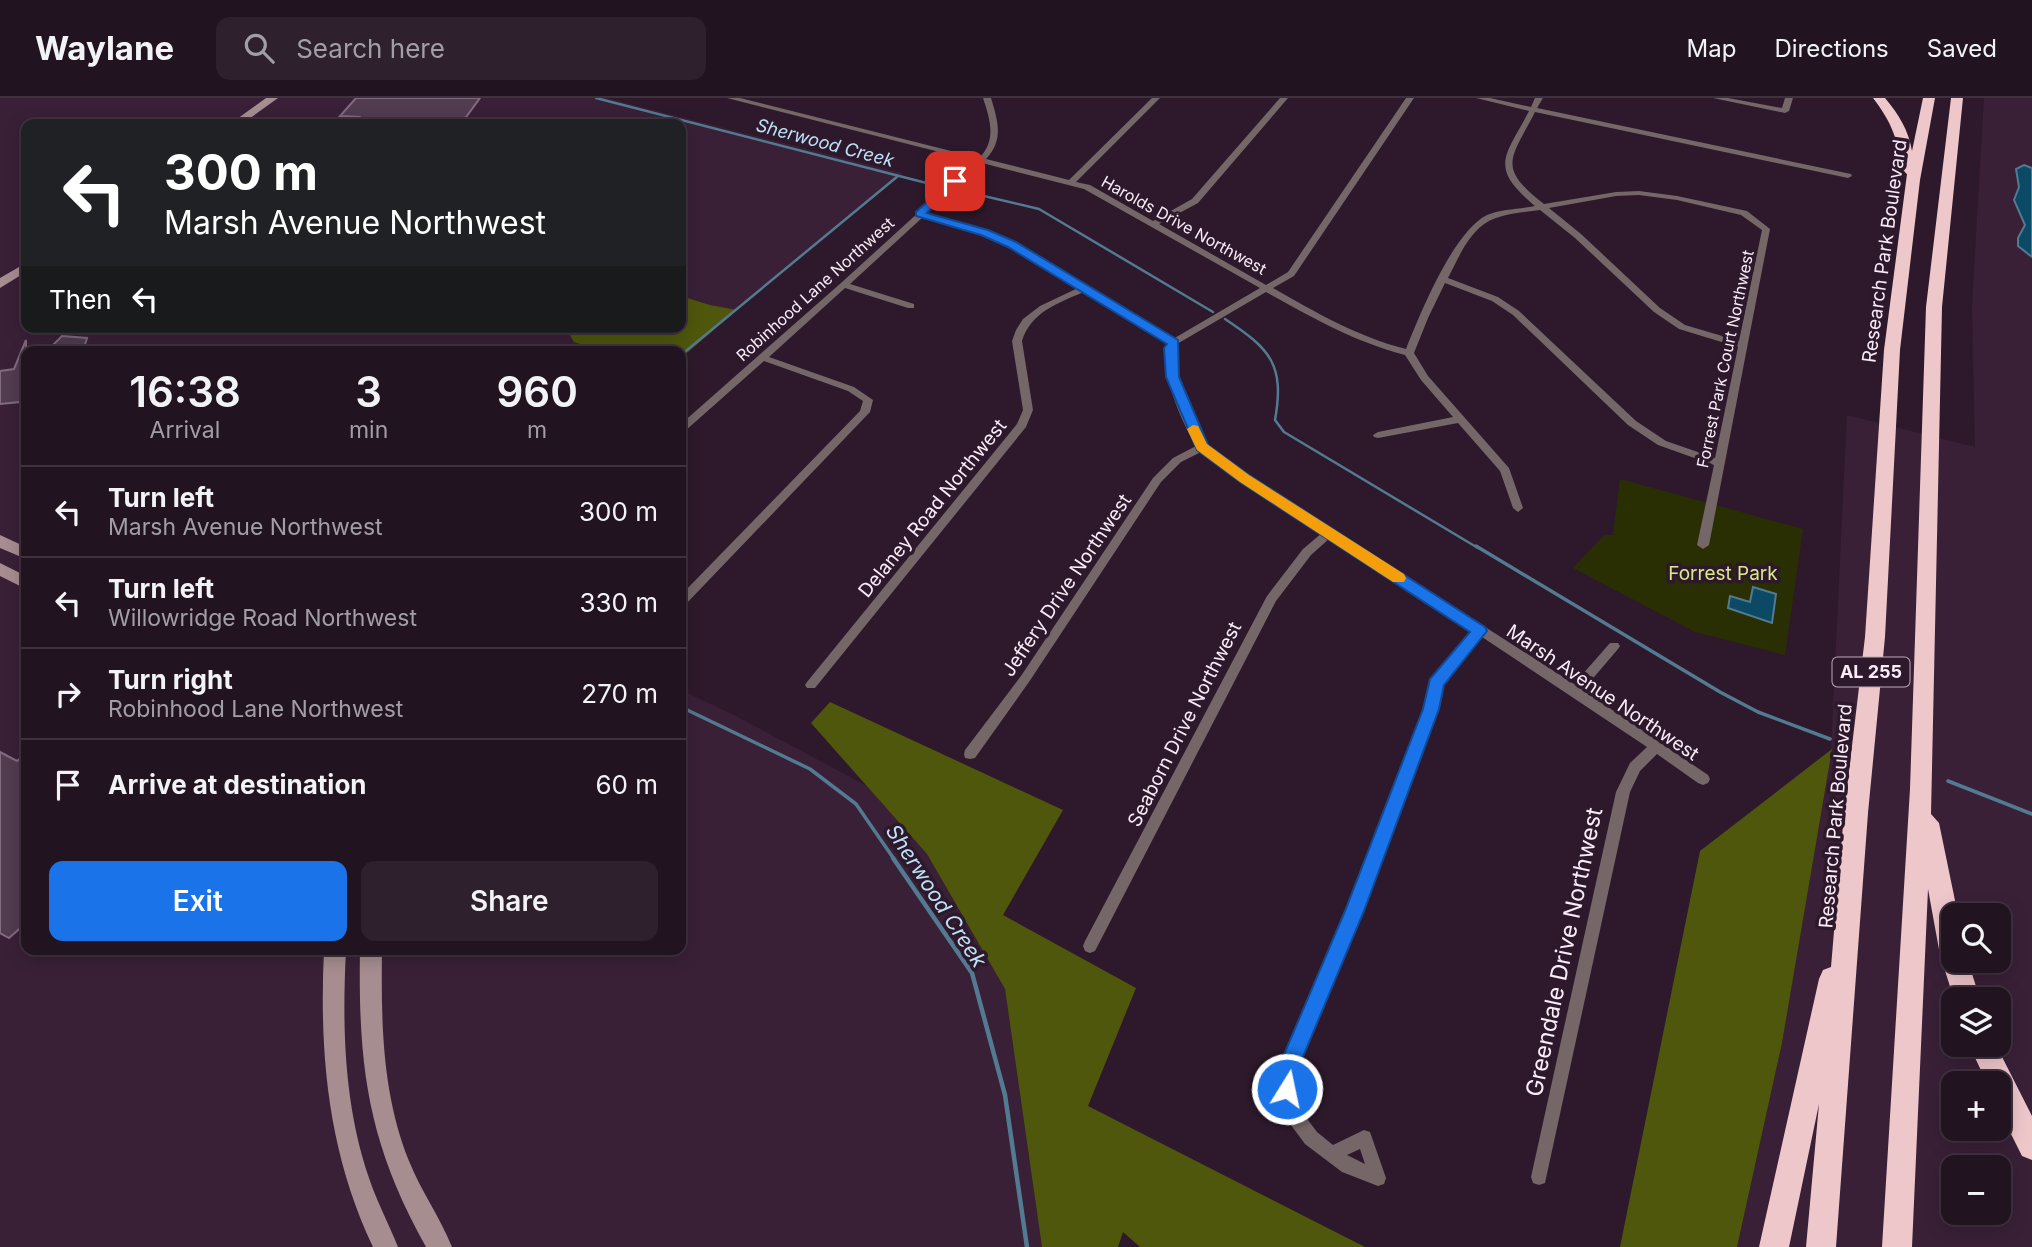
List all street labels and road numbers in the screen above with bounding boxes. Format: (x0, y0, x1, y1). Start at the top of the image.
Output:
street label: Research Park Boulevard (1857, 138, 1912, 364)
street label: Harolds Drive Northwest (1098, 171, 1270, 279)
street label: Robinhood Lane Northwest (732, 213, 898, 365)
street label: Forrest Park Court Northwest (1692, 248, 1758, 470)
street label: Delaney Road Northwest (853, 415, 1011, 602)
street label: Jeffery Drive Northwest (997, 490, 1136, 681)
street label: Seaborn Drive Northwest (1123, 618, 1246, 830)
street label: Marsh Avenue Northwest (1502, 619, 1703, 765)
road number: AL 255 (1832, 658, 1910, 686)
street label: Research Park Boulevard (1814, 703, 1857, 929)
street label: Greendale Drive Northwest (1520, 805, 1608, 1099)

